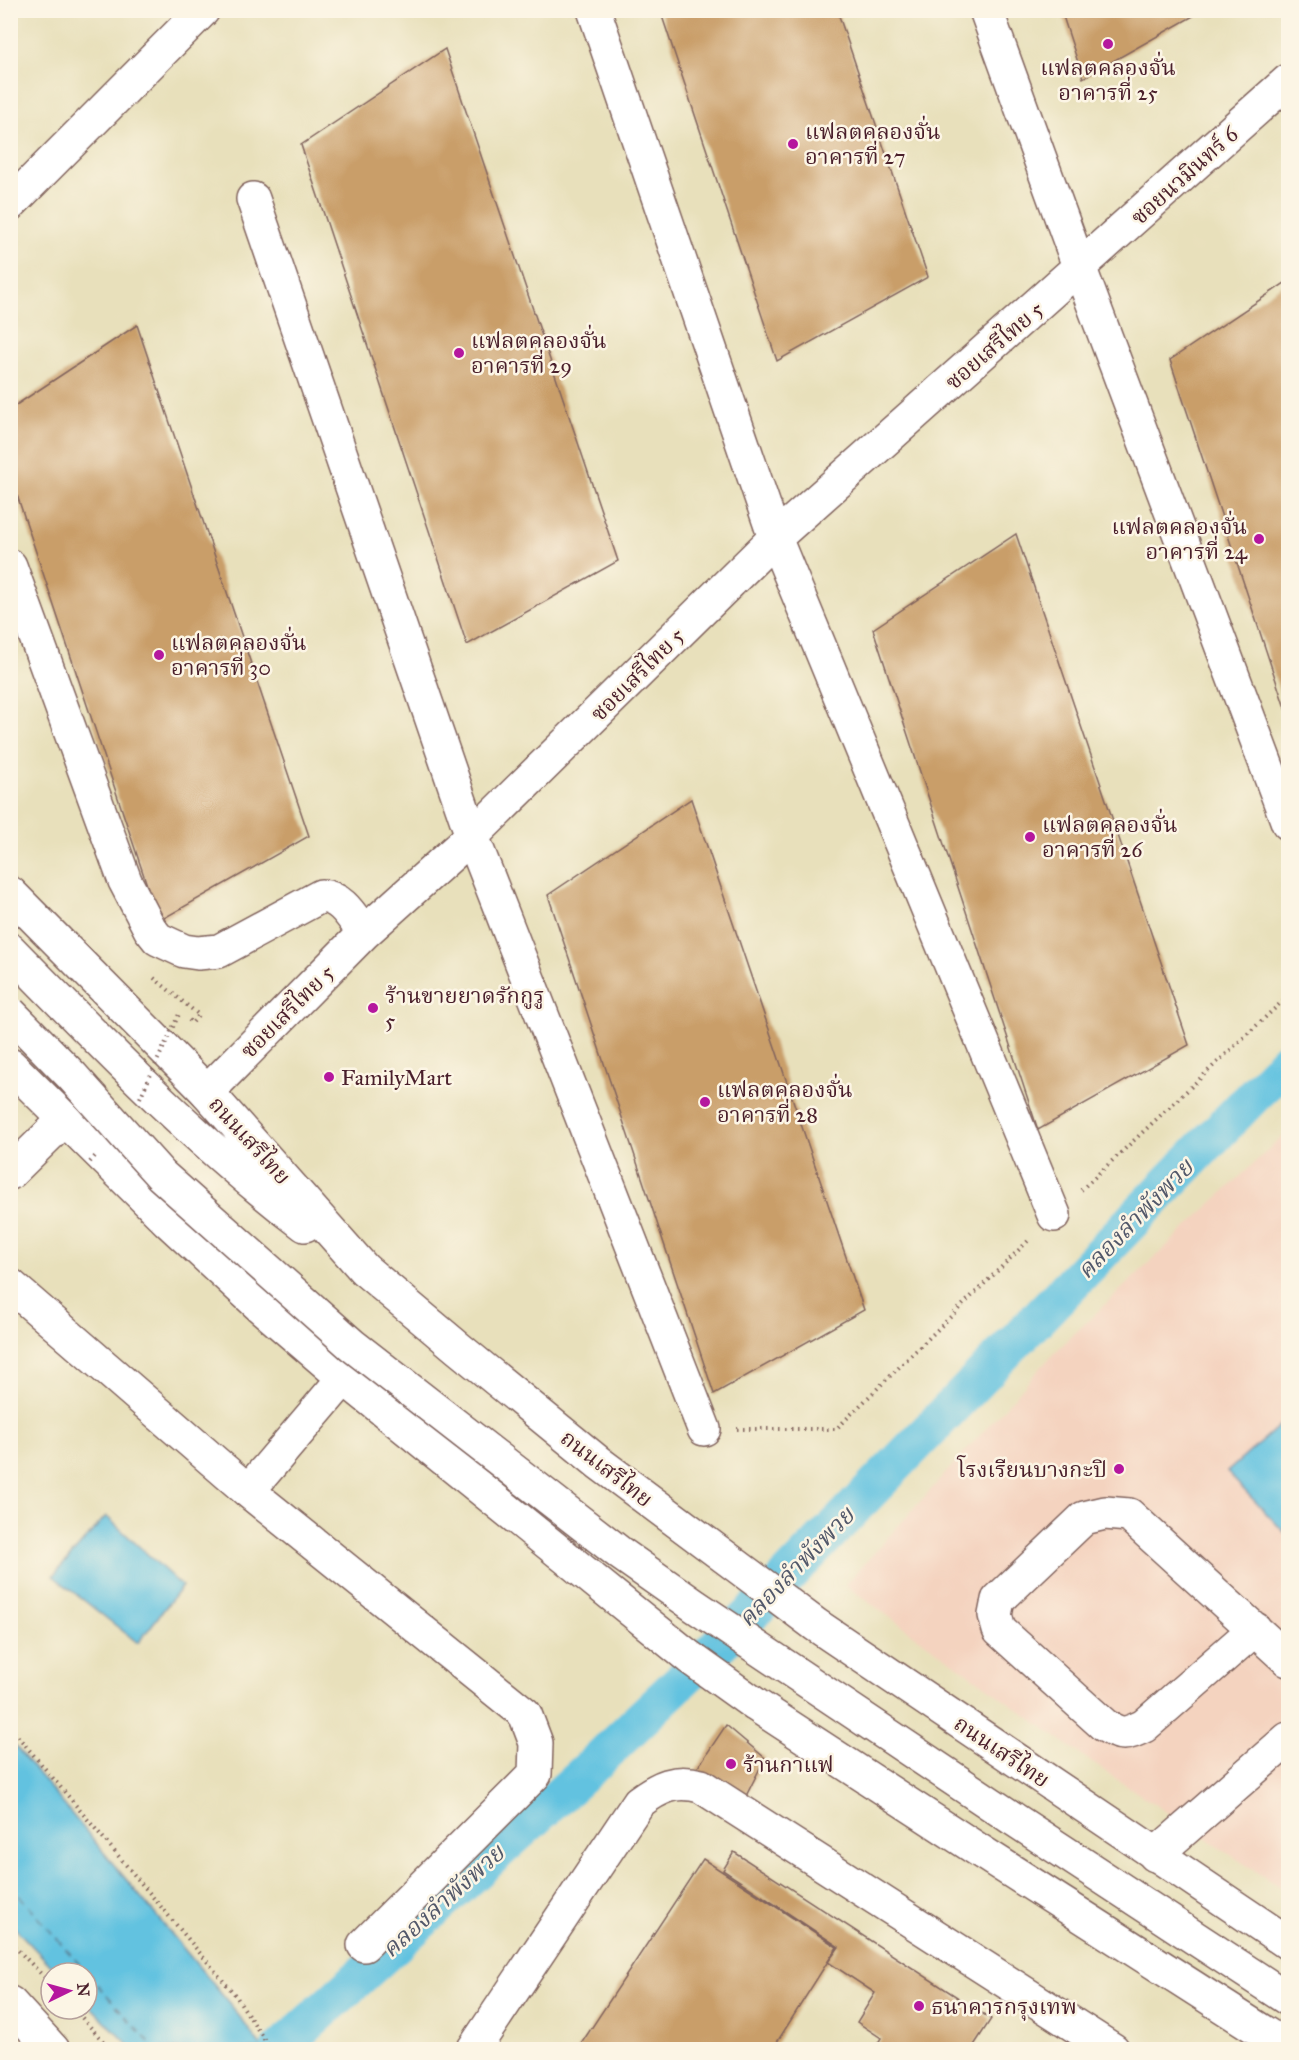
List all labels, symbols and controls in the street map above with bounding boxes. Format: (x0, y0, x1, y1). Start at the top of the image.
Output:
marker: แฟลตคลองจั่น อาคารที่ 25 (1101, 37, 1115, 51)
place label: แฟลตคลองจั่น อาคารที่ 25 (1040, 51, 1176, 106)
place label: แฟลตคลองจั่น อาคารที่ 27 (805, 115, 941, 170)
street label: ซอยนวมินทร์ 6 (1125, 120, 1244, 230)
marker: แฟลตคลองจั่น อาคารที่ 27 (786, 137, 800, 151)
street label: ซอยเสรีไทย 5 (939, 295, 1049, 395)
place label: แฟลตคลองจั่น อาคารที่ 29 (471, 324, 607, 379)
marker: แฟลตคลองจั่น อาคารที่ 29 (452, 346, 466, 360)
place label: แฟลตคลองจั่น อาคารที่ 24 (1112, 510, 1248, 565)
marker: แฟลตคลองจั่น อาคารที่ 24 (1252, 532, 1266, 546)
street label: ซอยเสรีไทย 5 (584, 621, 690, 727)
place label: แฟลตคลองจั่น อาคารที่ 30 (171, 626, 307, 681)
marker: แฟลตคลองจั่น อาคารที่ 30 (152, 648, 166, 662)
place label: แฟลตคลองจั่น อาคารที่ 26 (1042, 808, 1178, 863)
marker: แฟลตคลองจั่น อาคารที่ 26 (1023, 830, 1037, 844)
street label: ซอยเสรีไทย 5 (234, 958, 340, 1064)
place label: ร้านขายยาดรักกูรู 5 (385, 982, 544, 1034)
marker: ร้านขายยาดรักกูรู 5 (366, 1001, 380, 1015)
place label: FamilyMart (341, 1064, 452, 1091)
marker: FamilyMart (322, 1070, 336, 1084)
place label: แฟลตคลองจั่น อาคารที่ 28 (717, 1073, 853, 1128)
street label: ถนนเสรีไทย (203, 1090, 297, 1190)
marker: แฟลตคลองจั่น อาคารที่ 28 (698, 1095, 712, 1109)
water label: คลองลำพังพวย (1070, 1152, 1201, 1285)
street label: ถนนเสรีไทย (555, 1423, 659, 1513)
place label: โรงเรียนบางกะปิ (956, 1455, 1107, 1483)
marker: โรงเรียนบางกะปิ (1112, 1462, 1126, 1476)
water label: คลองลำพังพวย (731, 1500, 862, 1633)
street label: ถนนเสรีไทย (949, 1709, 1055, 1793)
place label: ร้านกาแฟ (743, 1751, 834, 1778)
marker: ร้านกาแฟ (724, 1757, 738, 1771)
water label: คลองลำพังพวย (375, 1837, 512, 1964)
north arrow (39, 1961, 99, 2021)
text: N (73, 1982, 94, 1998)
place label: ธนาคารกรุงเทพ (931, 1993, 1077, 2021)
marker: ธนาคารกรุงเทพ (912, 1999, 926, 2013)

